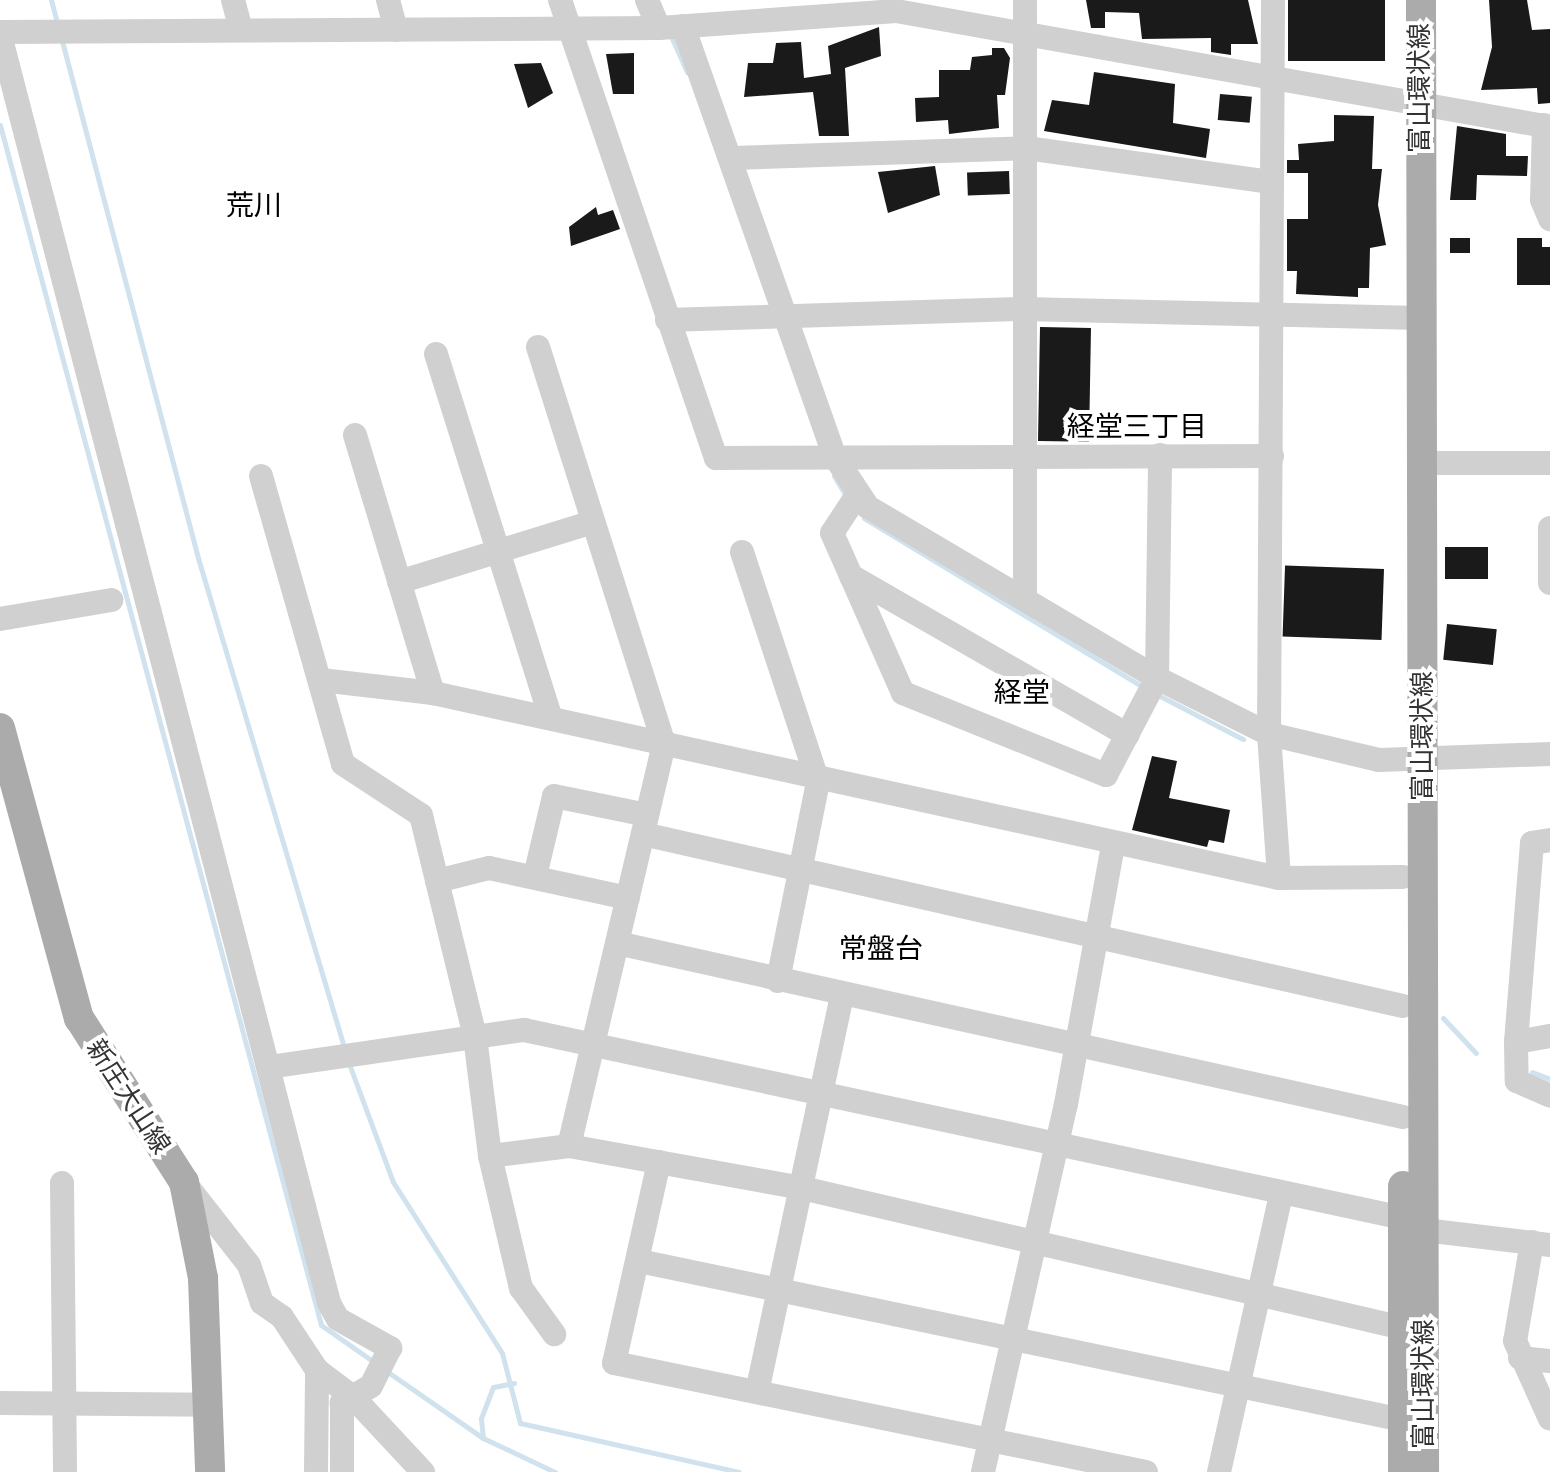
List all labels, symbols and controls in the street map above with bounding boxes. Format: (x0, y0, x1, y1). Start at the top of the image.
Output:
street label: 富山環状線 (1404, 23, 1436, 153)
district label: 荒川 (226, 189, 282, 223)
district label: 経堂三丁目 (1067, 410, 1207, 444)
street label: 富山環状線 (1407, 671, 1439, 801)
district label: 経堂 (994, 676, 1050, 710)
district label: 常盤台 (839, 932, 923, 966)
street label: 新庄大山線 (80, 1034, 176, 1160)
street label: 富山環状線 (1408, 1319, 1440, 1449)

